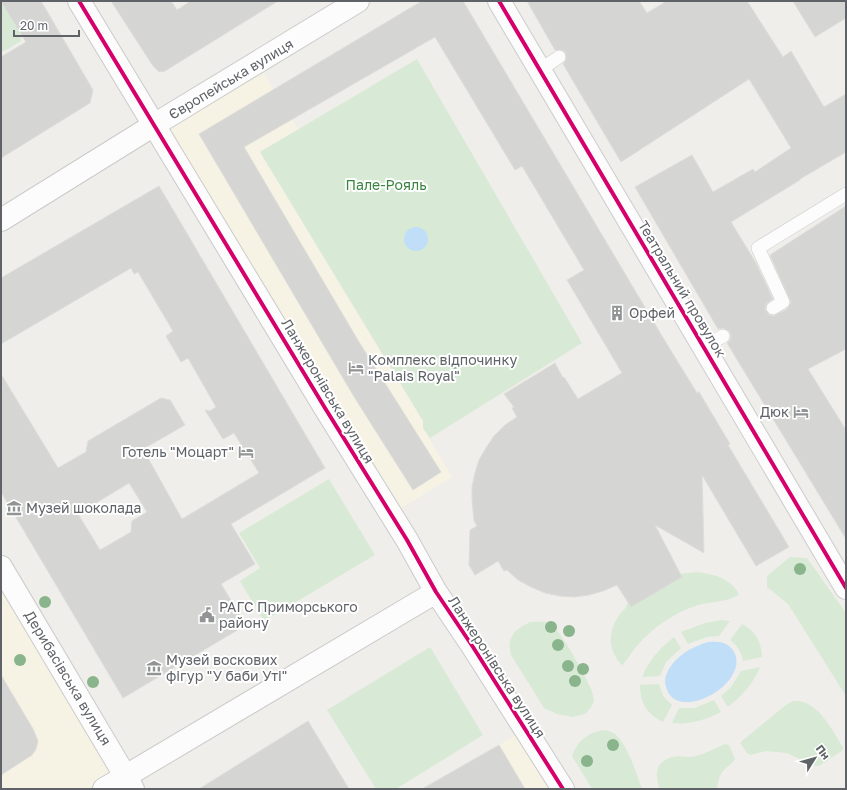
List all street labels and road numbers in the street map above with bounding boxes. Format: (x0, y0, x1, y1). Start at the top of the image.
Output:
street label: Європейська вулиця (165, 35, 296, 123)
street label: Театральний провулок (635, 217, 730, 360)
street label: Ланжеронівська вулиця (278, 315, 378, 466)
street label: Ланжеронівська вулиця (445, 593, 550, 741)
street label: Дерибасівська вулиця (22, 607, 115, 748)

